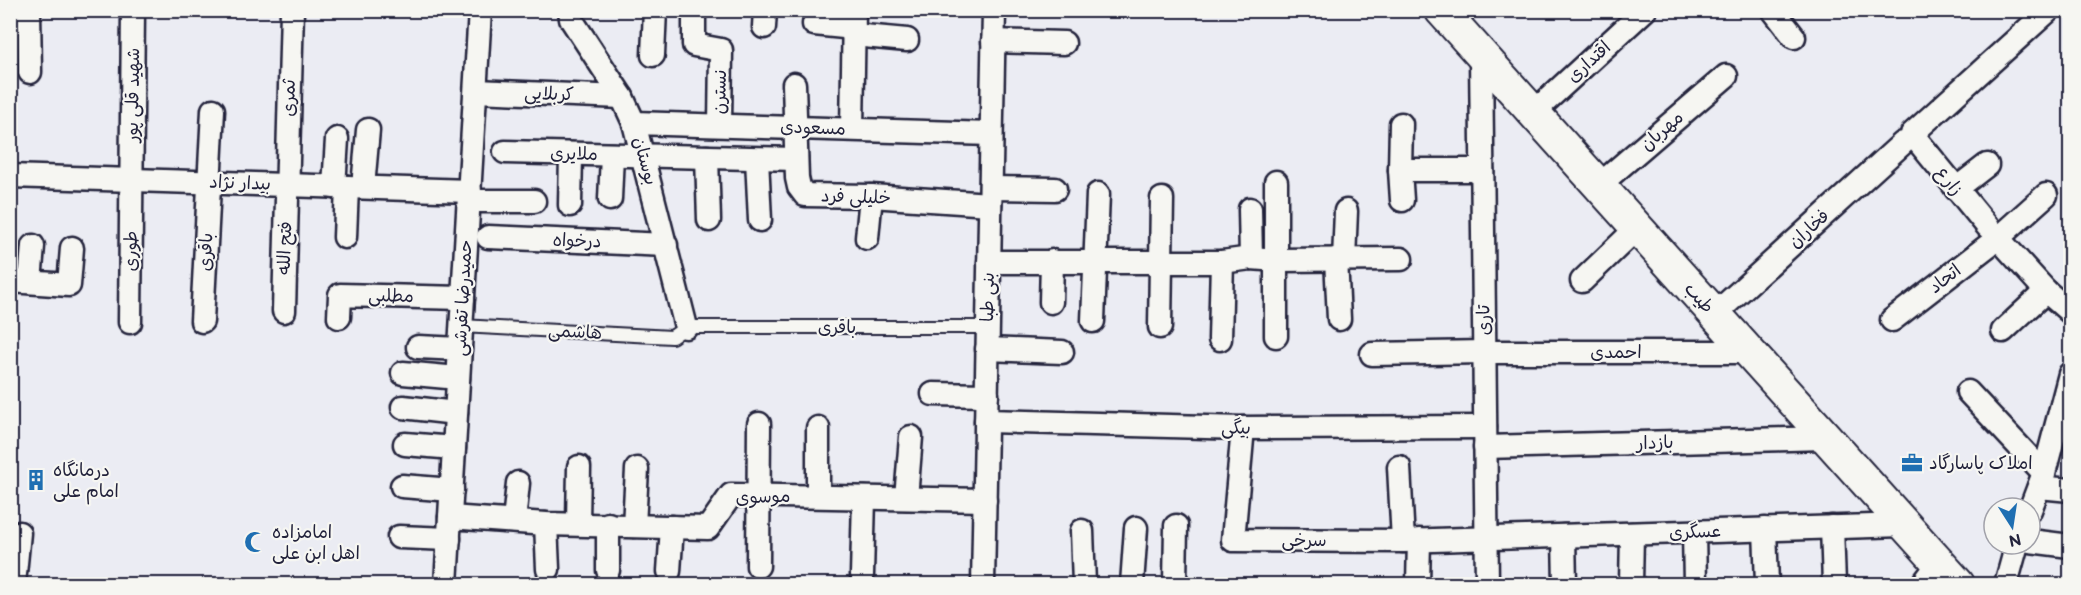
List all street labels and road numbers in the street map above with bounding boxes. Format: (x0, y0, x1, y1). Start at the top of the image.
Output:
street label: اقتداری (1563, 37, 1615, 87)
street label: شهید قلی پور (122, 48, 145, 144)
street label: نسترن (709, 69, 731, 115)
street label: ثمری (278, 78, 300, 117)
street label: کربلایی (524, 83, 574, 105)
street label: مهربان (1636, 107, 1688, 155)
street label: مسعودی (780, 116, 846, 141)
street label: بوستان (628, 135, 662, 187)
street label: ملایری (550, 143, 598, 165)
street label: زارع (1930, 162, 1967, 200)
street label: بیدار نژاد (209, 171, 271, 195)
street label: خلیلی فرد (821, 185, 891, 209)
street label: فخاران (1784, 205, 1834, 253)
street label: فتح الله (274, 221, 297, 275)
street label: طوری (120, 230, 142, 272)
street label: درخواه (552, 230, 602, 252)
street label: باقری (195, 232, 217, 272)
street label: حمیدرضا تفرشی (449, 239, 477, 357)
street label: اتحاد (1925, 260, 1965, 298)
street label: بنی طبا (977, 272, 999, 322)
street label: طیب (1680, 278, 1718, 318)
street label: مطلبی (368, 285, 414, 307)
street label: تاری (1473, 304, 1495, 335)
street label: باقری (818, 317, 856, 338)
street label: هاشمی (547, 320, 603, 344)
street label: احمدی (1590, 342, 1642, 363)
street label: بیگی (1221, 417, 1251, 439)
street label: بازدار (1634, 432, 1674, 454)
street label: موسوی (735, 486, 791, 508)
street label: عسگری (1669, 521, 1721, 543)
street label: سرخی (1281, 530, 1327, 551)

